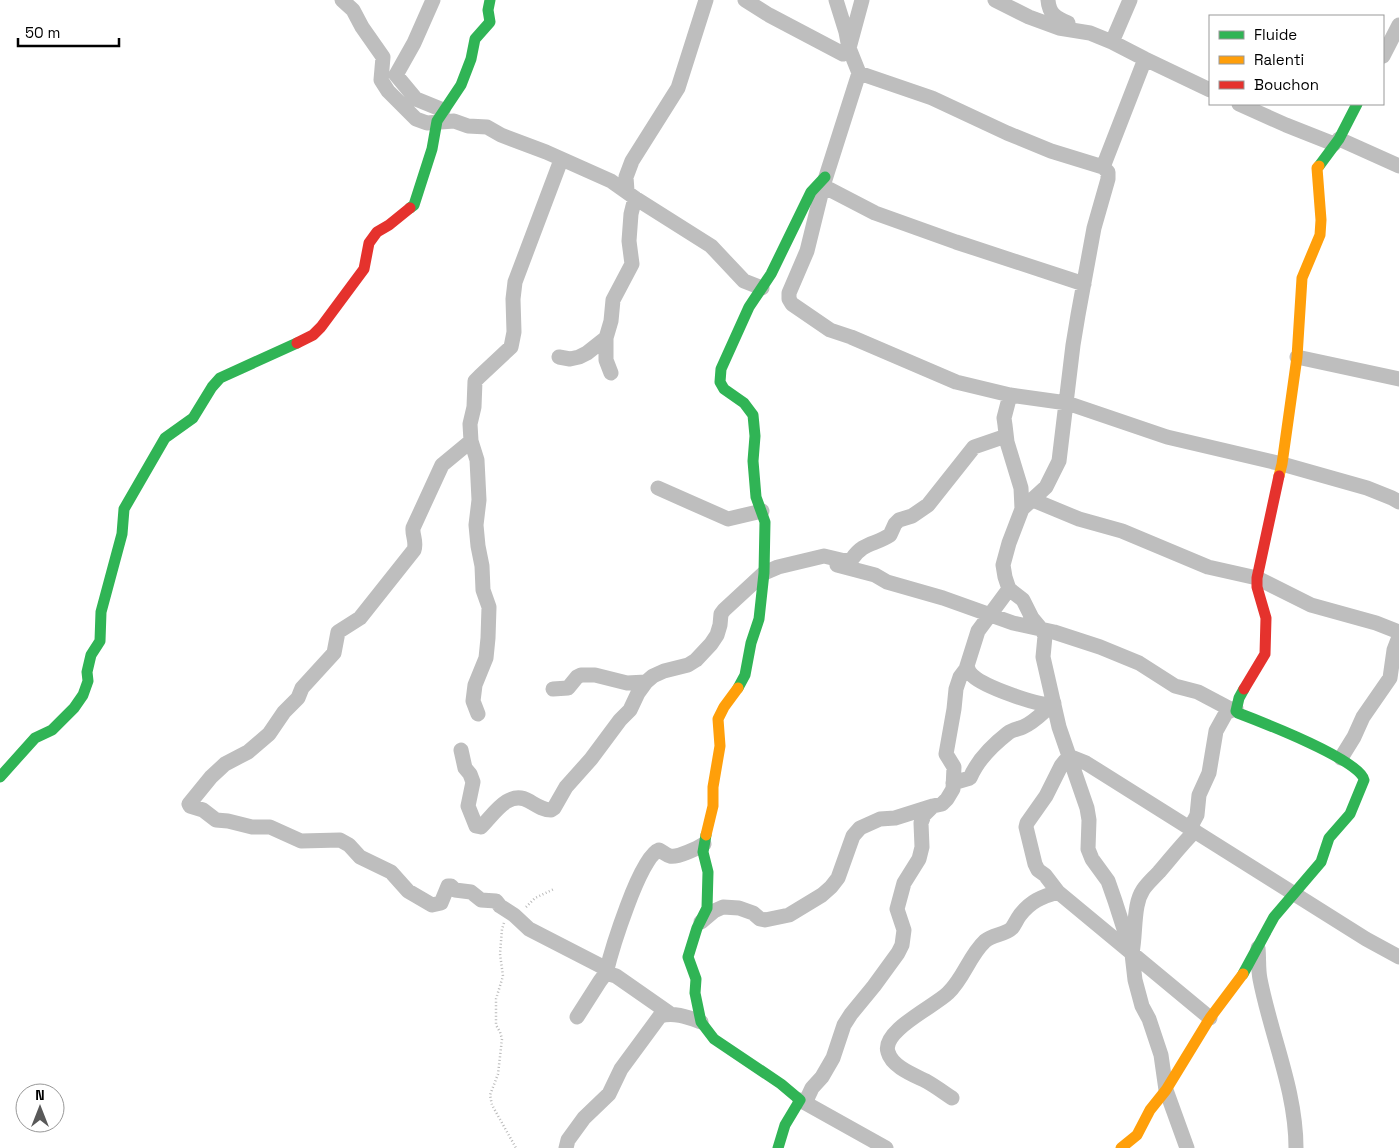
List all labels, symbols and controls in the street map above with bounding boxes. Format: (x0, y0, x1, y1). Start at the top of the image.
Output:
scale bar (18, 15, 119, 47)
legend (1209, 15, 1384, 105)
text: 50 m (25, 23, 60, 42)
text: Fluide (1254, 25, 1297, 44)
text: Ralenti (1254, 50, 1304, 69)
text: Bouchon (1254, 75, 1319, 94)
north arrow (15, 1083, 65, 1133)
text: N (35, 1086, 45, 1104)

